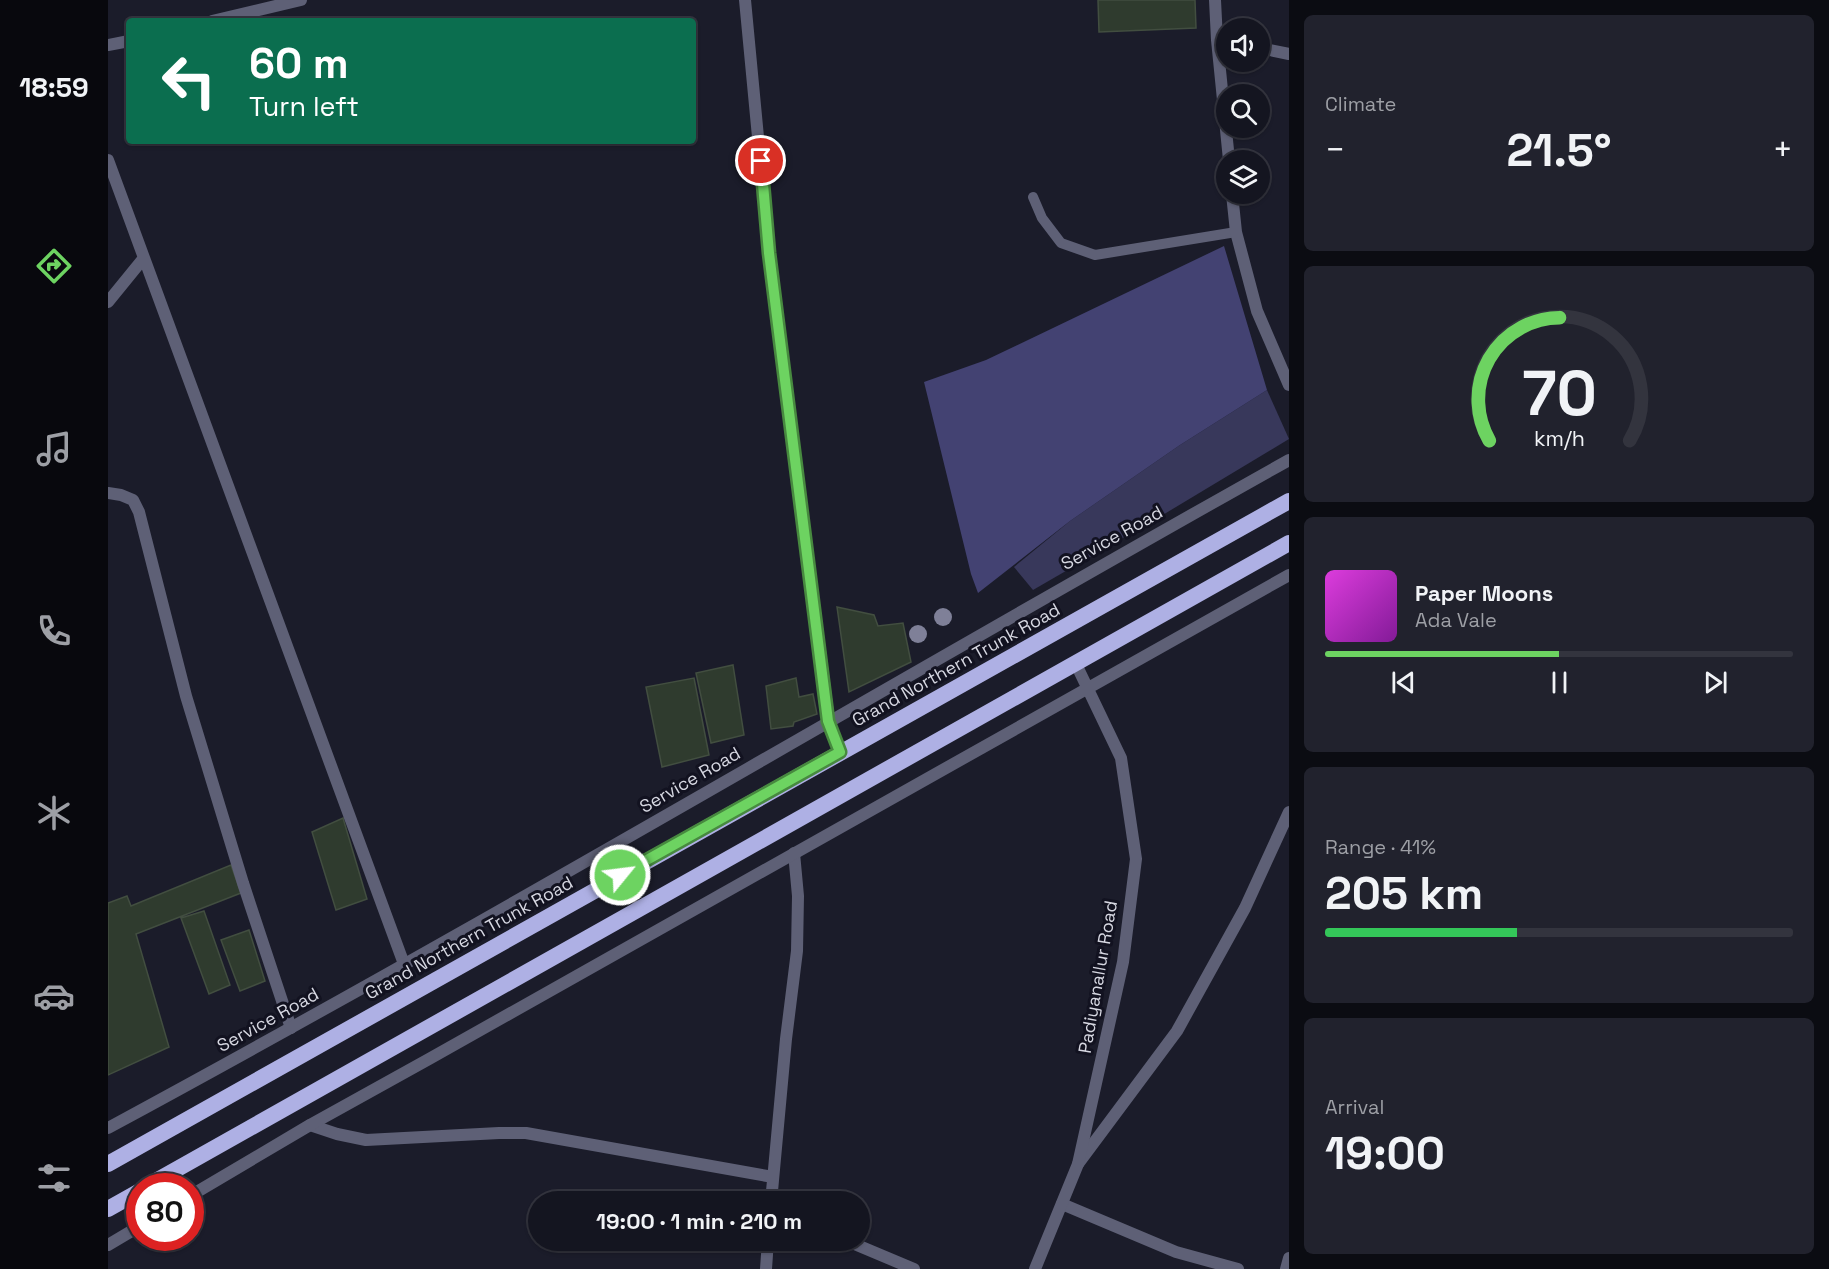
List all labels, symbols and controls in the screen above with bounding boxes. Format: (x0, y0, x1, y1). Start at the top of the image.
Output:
map controls (1216, 18, 1270, 204)
button: sound (1216, 18, 1270, 72)
text: 60 m (249, 37, 349, 90)
icon: left (150, 42, 228, 120)
text: 18:59 (19, 70, 89, 105)
button: search (1216, 84, 1270, 138)
text: Turn left (249, 89, 359, 124)
text: Climate (1325, 91, 1396, 117)
text: 21.5° (1506, 122, 1612, 179)
text: − (1325, 129, 1345, 171)
text: + (1773, 129, 1793, 171)
pin (735, 135, 786, 186)
icon: arrive (744, 144, 777, 177)
button: layers (1216, 150, 1270, 204)
icon: directions (33, 245, 75, 287)
text: 70 (1522, 354, 1596, 433)
text: km/h (1533, 425, 1585, 452)
icon: music (33, 428, 75, 470)
street label: Service Road (1057, 500, 1167, 575)
text: Paper Moons (1415, 579, 1553, 607)
street label: Grand Northern Trunk Road (848, 598, 1064, 731)
text: Ada Vale (1415, 607, 1497, 633)
icon: phone (33, 610, 75, 652)
icon: previous (1387, 666, 1420, 699)
icon: pause (1543, 666, 1576, 699)
icon: next (1699, 666, 1732, 699)
street label: Service Road (635, 741, 744, 818)
icon: climate (33, 792, 75, 834)
text: Range · 41% (1325, 834, 1436, 860)
position arrow (588, 843, 652, 907)
text: 205 km (1325, 865, 1483, 922)
street label: Grand Northern Trunk Road (361, 871, 577, 1004)
street label: Padiyanallur Road (1073, 899, 1122, 1055)
icon: car (33, 975, 75, 1017)
street label: Service Road (213, 982, 323, 1057)
text: Arrival (1325, 1094, 1384, 1120)
text: 19:00 (1325, 1125, 1445, 1182)
icon: filters (33, 1157, 75, 1199)
speed limit sign: 80 (126, 1173, 204, 1251)
text: 19:00 · 1 min · 210 m (596, 1207, 802, 1235)

